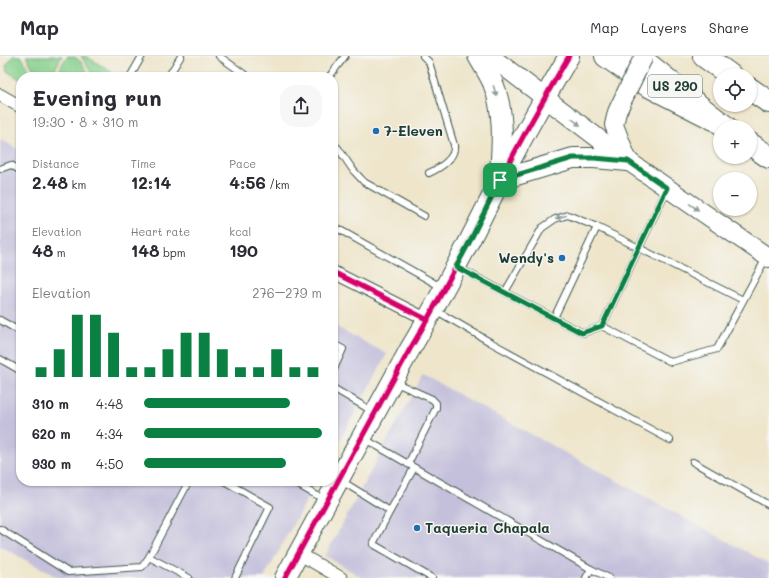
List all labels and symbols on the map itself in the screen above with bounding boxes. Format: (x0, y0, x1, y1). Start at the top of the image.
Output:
road number: US 290 (648, 75, 702, 97)
one-way arrow (493, 85, 499, 97)
one-way arrow (570, 118, 581, 126)
place label: 7-Eleven (384, 121, 443, 140)
marker: 7-Eleven (371, 126, 381, 136)
pin (483, 163, 517, 197)
one-way arrow (689, 203, 700, 211)
one-way arrow (555, 214, 567, 220)
place label: Wendy's (498, 248, 554, 267)
marker: Wendy's (557, 253, 567, 263)
place label: Taqueria Chapala (425, 518, 550, 537)
marker: Taqueria Chapala (412, 523, 422, 533)

